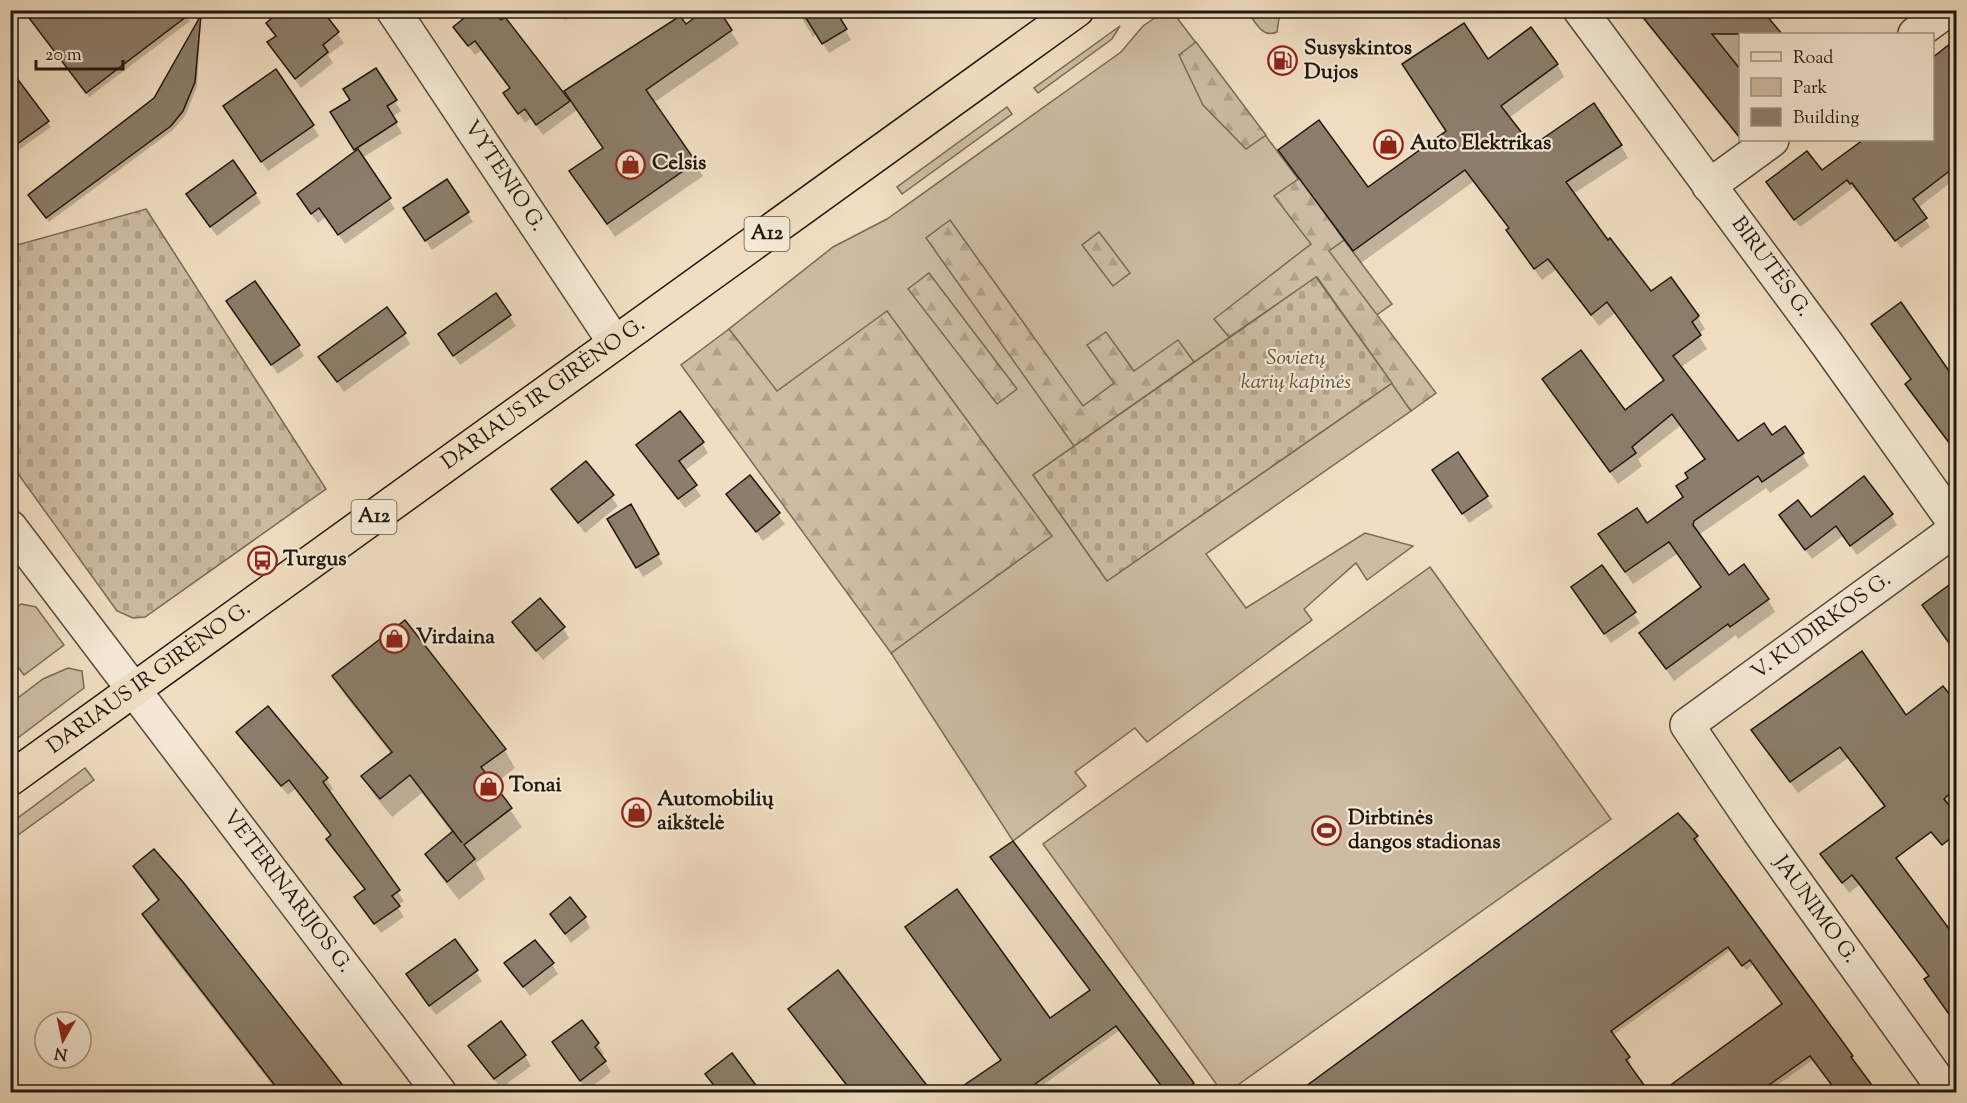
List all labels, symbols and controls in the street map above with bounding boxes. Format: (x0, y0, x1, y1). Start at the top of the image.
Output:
scale bar (36, 33, 123, 71)
legend (1739, 33, 1934, 141)
place label: Susyskintos Dujos (1304, 34, 1412, 88)
text: 20 m (45, 43, 82, 69)
fuel station icon: Susyskintos Dujos (1267, 45, 1299, 77)
text: Road (1793, 46, 1833, 72)
text: Park (1793, 76, 1828, 102)
text: Building (1793, 106, 1859, 132)
street label: VYTENIO G. (456, 115, 552, 238)
shop icon: Auto Elektrikas (1373, 128, 1405, 160)
place label: Auto Elektrikas (1410, 129, 1551, 159)
shop icon: Celsis (615, 148, 647, 180)
place label: Celsis (652, 149, 706, 179)
street label: BIRUTĖS G. (1723, 211, 1817, 324)
road number: A12 (744, 217, 789, 251)
street label: DARIAUS IR GIRĖNO G. (436, 311, 652, 478)
park label: Sovietų karių kapinės (1241, 344, 1351, 398)
road number: A12 (352, 500, 397, 534)
bus stop icon: Turgus (246, 544, 278, 576)
place label: Turgus (283, 545, 346, 575)
street label: V. KUDIRKOS G. (1746, 566, 1898, 688)
street label: DARIAUS IR GIRĖNO G. (42, 595, 258, 762)
shop icon: Virdaina (379, 622, 411, 654)
place label: Virdaina (416, 623, 495, 653)
shop icon: Tonai (472, 770, 504, 802)
place label: Tonai (509, 771, 561, 801)
place label: Automobilių aikštelė (657, 785, 775, 839)
shop icon: Automobilių aikštelė (620, 796, 652, 828)
street label: VETERINARIJOS G. (215, 804, 359, 980)
place label: Dirbtinės dangos stadionas (1348, 804, 1500, 858)
sports icon: Dirbtinės dangos stadionas (1311, 815, 1343, 847)
street label: JAUNIMO G. (1765, 849, 1864, 970)
north arrow (33, 1010, 93, 1070)
text: N (53, 1040, 69, 1065)

